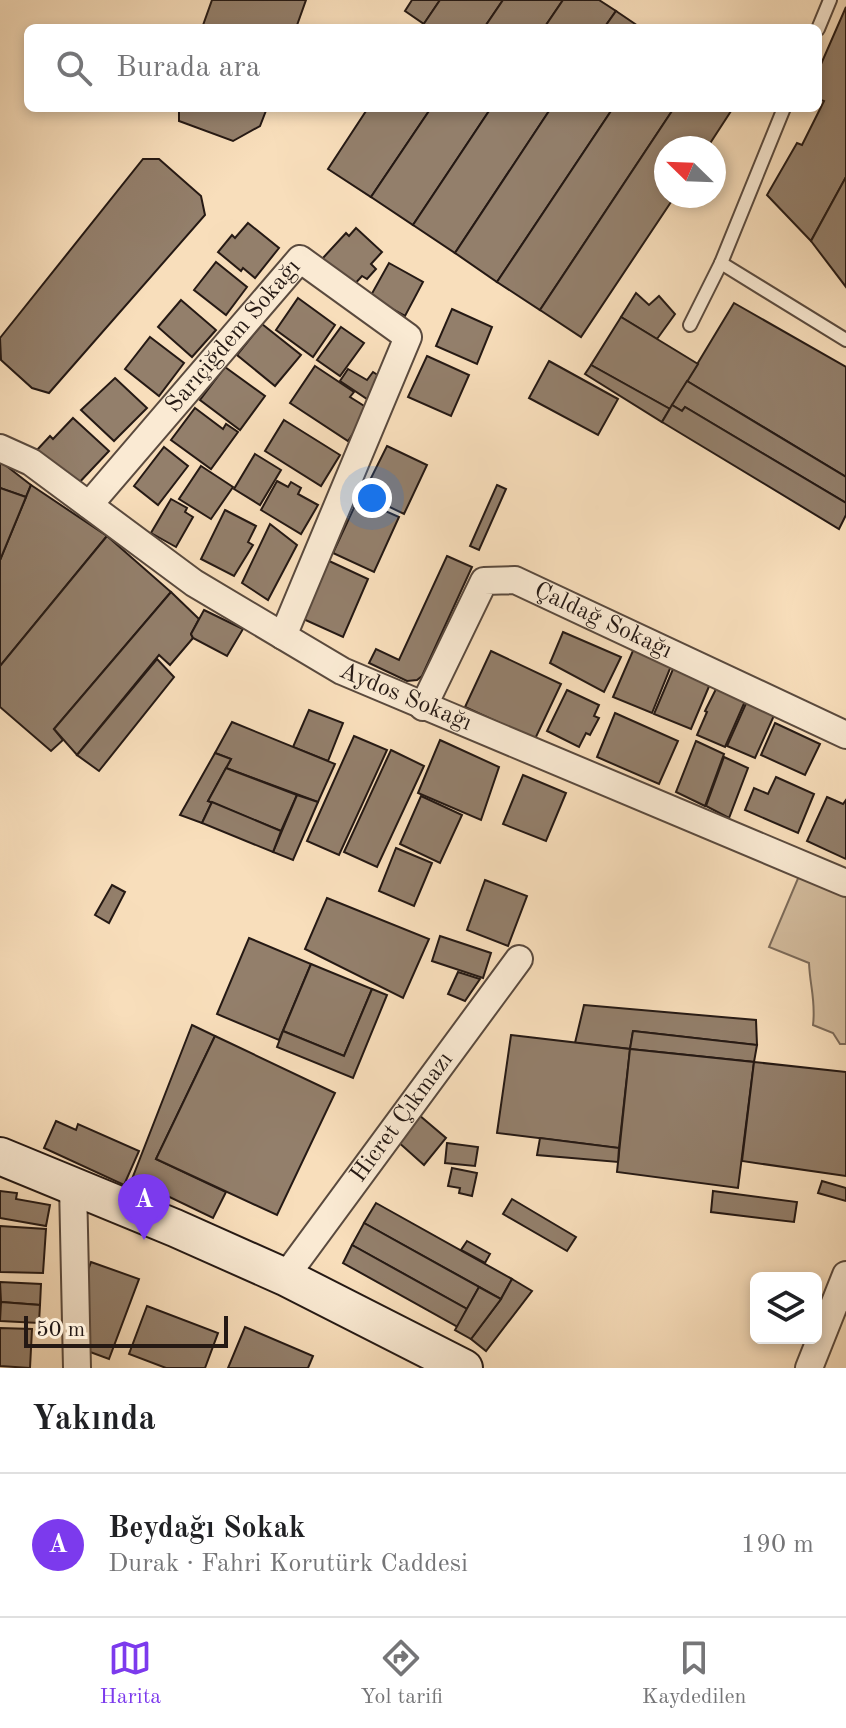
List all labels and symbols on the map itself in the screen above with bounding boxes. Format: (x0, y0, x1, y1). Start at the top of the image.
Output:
north arrow (654, 136, 726, 208)
street label: Sarıçiğdem Sokağı (162, 255, 305, 418)
your location (352, 478, 392, 518)
street label: Çaldağ Sokağı (530, 579, 675, 664)
street label: Aydos Sokağı (336, 659, 475, 736)
street label: Hicret Çıkmazı (347, 1048, 458, 1187)
pin: A (118, 1174, 170, 1240)
scale bar (24, 1312, 228, 1348)

